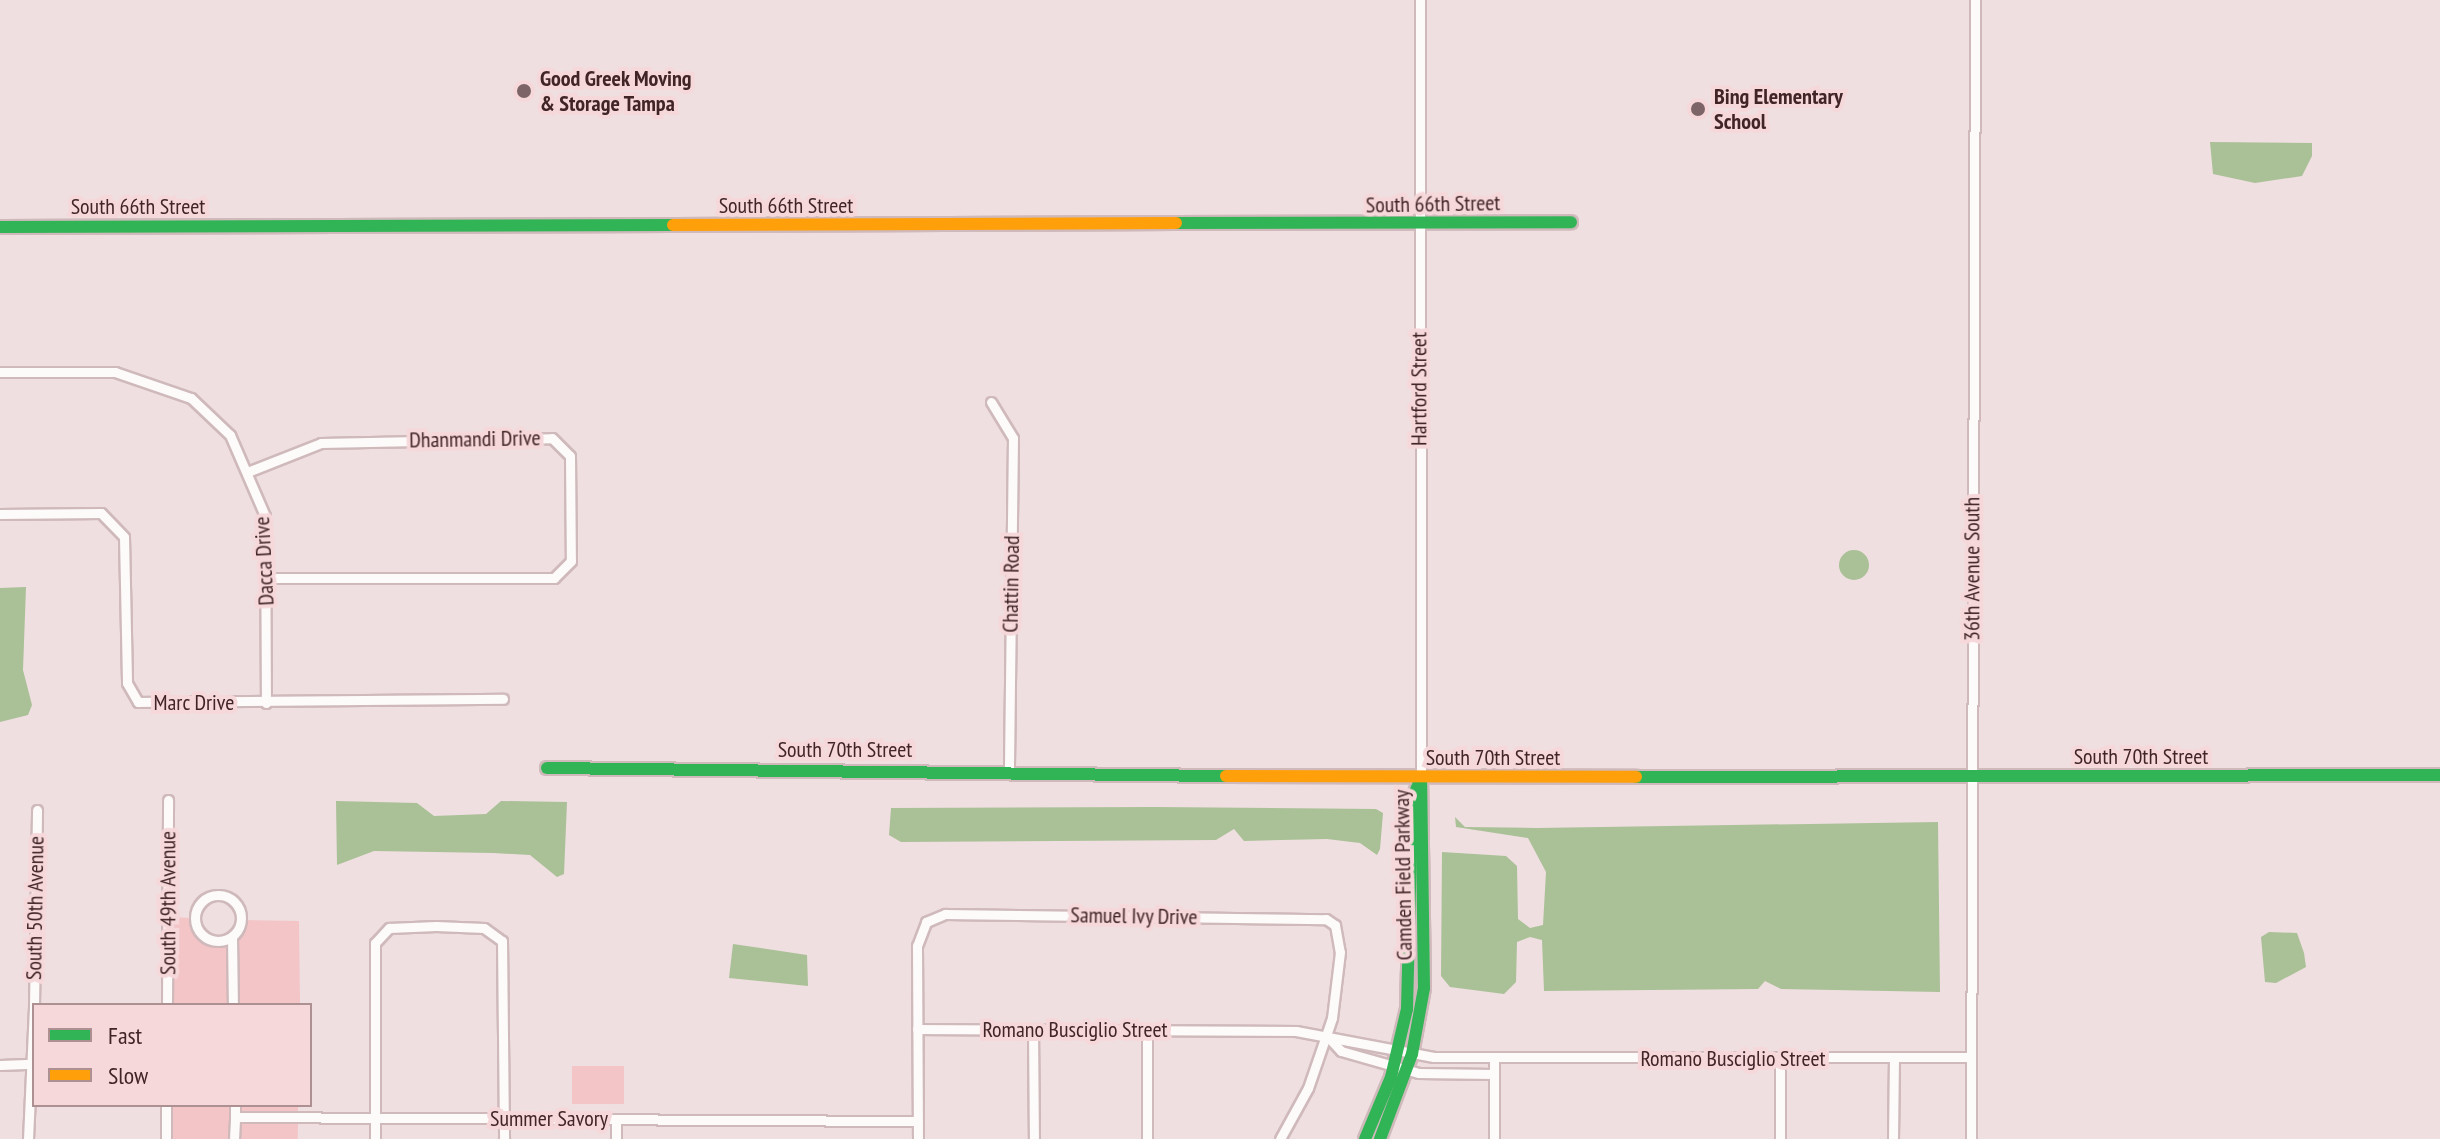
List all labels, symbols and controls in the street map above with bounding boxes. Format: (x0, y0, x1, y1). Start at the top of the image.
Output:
place label: Good Greek Moving & Storage Tampa (540, 65, 692, 116)
marker: Good Greek Moving & Storage Tampa (515, 82, 533, 100)
place label: Bing Elementary School (1714, 83, 1843, 134)
marker: Bing Elementary School (1689, 100, 1707, 118)
street label: South 66th Street (1365, 190, 1501, 218)
street label: South 66th Street (719, 193, 853, 219)
street label: South 66th Street (71, 194, 205, 220)
street label: Hartford Street (1406, 332, 1432, 446)
street label: Dhanmandi Drive (409, 425, 541, 453)
street label: 36th Avenue South (1959, 497, 1985, 641)
street label: Dacca Drive (248, 516, 280, 606)
street label: Chattin Road (997, 535, 1025, 633)
street label: Marc Drive (153, 690, 235, 716)
street label: South 70th Street (778, 737, 912, 763)
street label: South 70th Street (2074, 744, 2208, 770)
street label: South 70th Street (1426, 745, 1560, 771)
street label: Camden Field Parkway (1388, 789, 1418, 961)
street label: South 49th Avenue (155, 831, 181, 975)
street label: South 50th Avenue (21, 835, 49, 981)
street label: Samuel Ivy Drive (1070, 902, 1198, 930)
legend (32, 1003, 312, 1107)
street label: Romano Busciglio Street (982, 1017, 1168, 1043)
text: Fast (108, 1020, 142, 1051)
street label: Romano Busciglio Street (1640, 1046, 1826, 1072)
text: Slow (108, 1060, 148, 1091)
street label: Summer Savory (490, 1106, 608, 1132)

